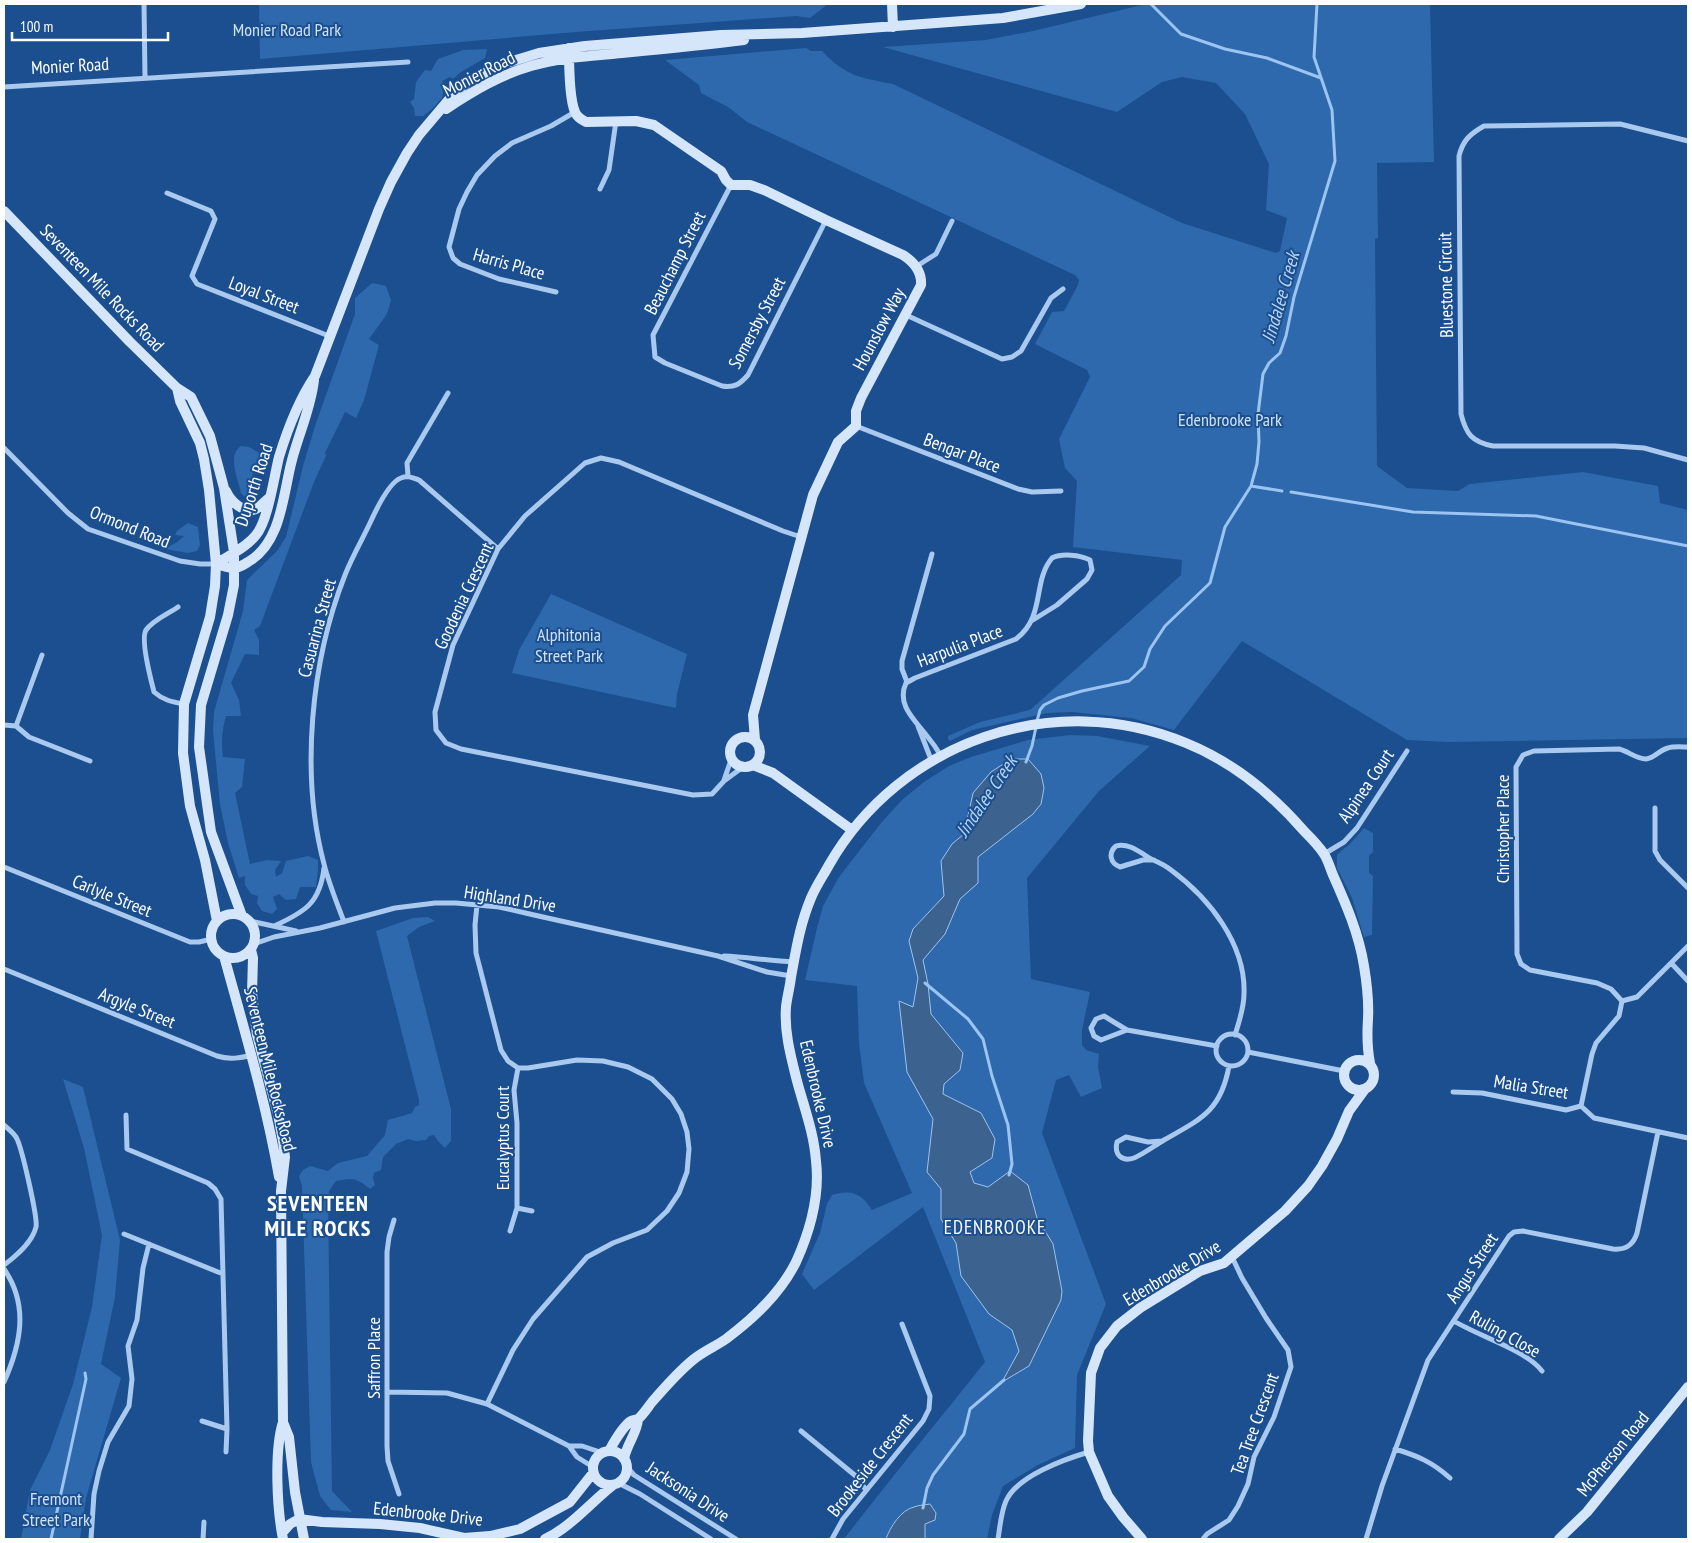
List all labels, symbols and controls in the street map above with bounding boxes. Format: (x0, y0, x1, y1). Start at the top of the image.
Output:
scale bar (12, 10, 169, 42)
text: 100 m (20, 17, 53, 36)
park label: Monier Road Park (233, 18, 341, 41)
street label: Monier Road (439, 46, 519, 101)
street label: Monier Road (30, 52, 109, 79)
street label: Beauchamp Street (639, 207, 710, 318)
street label: Seventeen Mile Rocks Road (35, 219, 169, 356)
street label: Bluestone Circuit (1433, 232, 1458, 338)
street label: Harris Place (471, 242, 548, 285)
water label: Jindalee Creek (1255, 246, 1305, 346)
street label: Loyal Street (226, 271, 303, 318)
street label: Somersby Street (723, 273, 790, 373)
street label: Hounslow Way (847, 283, 910, 374)
park label: Edenbrooke Park (1178, 408, 1282, 431)
street label: Bengar Place (920, 427, 1004, 478)
street label: Duporth Road (229, 441, 278, 529)
street label: Ormond Road (87, 500, 174, 553)
street label: Goodenia Crescent (429, 539, 498, 653)
street label: Casuarina Street (292, 576, 341, 680)
street label: Harpulia Place (914, 619, 1006, 672)
park label: Alphitonia Street Park (535, 623, 603, 667)
street label: Alpinea Court (1332, 744, 1399, 827)
water label: Jindalee Creek (949, 748, 1024, 842)
street label: Christopher Place (1491, 775, 1514, 883)
street label: Carlyle Street (69, 869, 155, 922)
street label: Highland Drive (462, 880, 558, 917)
street label: Argyle Street (95, 982, 179, 1033)
street label: Seventeen Mile Rocks Road (239, 984, 302, 1154)
street label: Edenbrooke Drive (795, 1038, 842, 1150)
street label: Malia Street (1492, 1069, 1570, 1104)
street label: Eucalyptus Court (491, 1086, 514, 1190)
district label: SEVENTEEN MILE ROCKS (265, 1189, 371, 1242)
district label: EDENBROOKE (944, 1215, 1046, 1239)
street label: Angus Street (1440, 1228, 1503, 1307)
street label: Edenbrooke Drive (1119, 1234, 1225, 1311)
street label: Ruling Close (1466, 1305, 1545, 1362)
street label: Saffron Place (362, 1317, 385, 1399)
street label: Tea Tree Crescent (1225, 1370, 1284, 1478)
street label: McPherson Road (1571, 1407, 1654, 1501)
street label: Brookeside Crescent (822, 1408, 917, 1521)
street label: Jacksonia Drive (642, 1456, 734, 1527)
park label: Fremont Street Park (22, 1487, 90, 1531)
street label: Edenbrooke Drive (372, 1496, 484, 1531)

